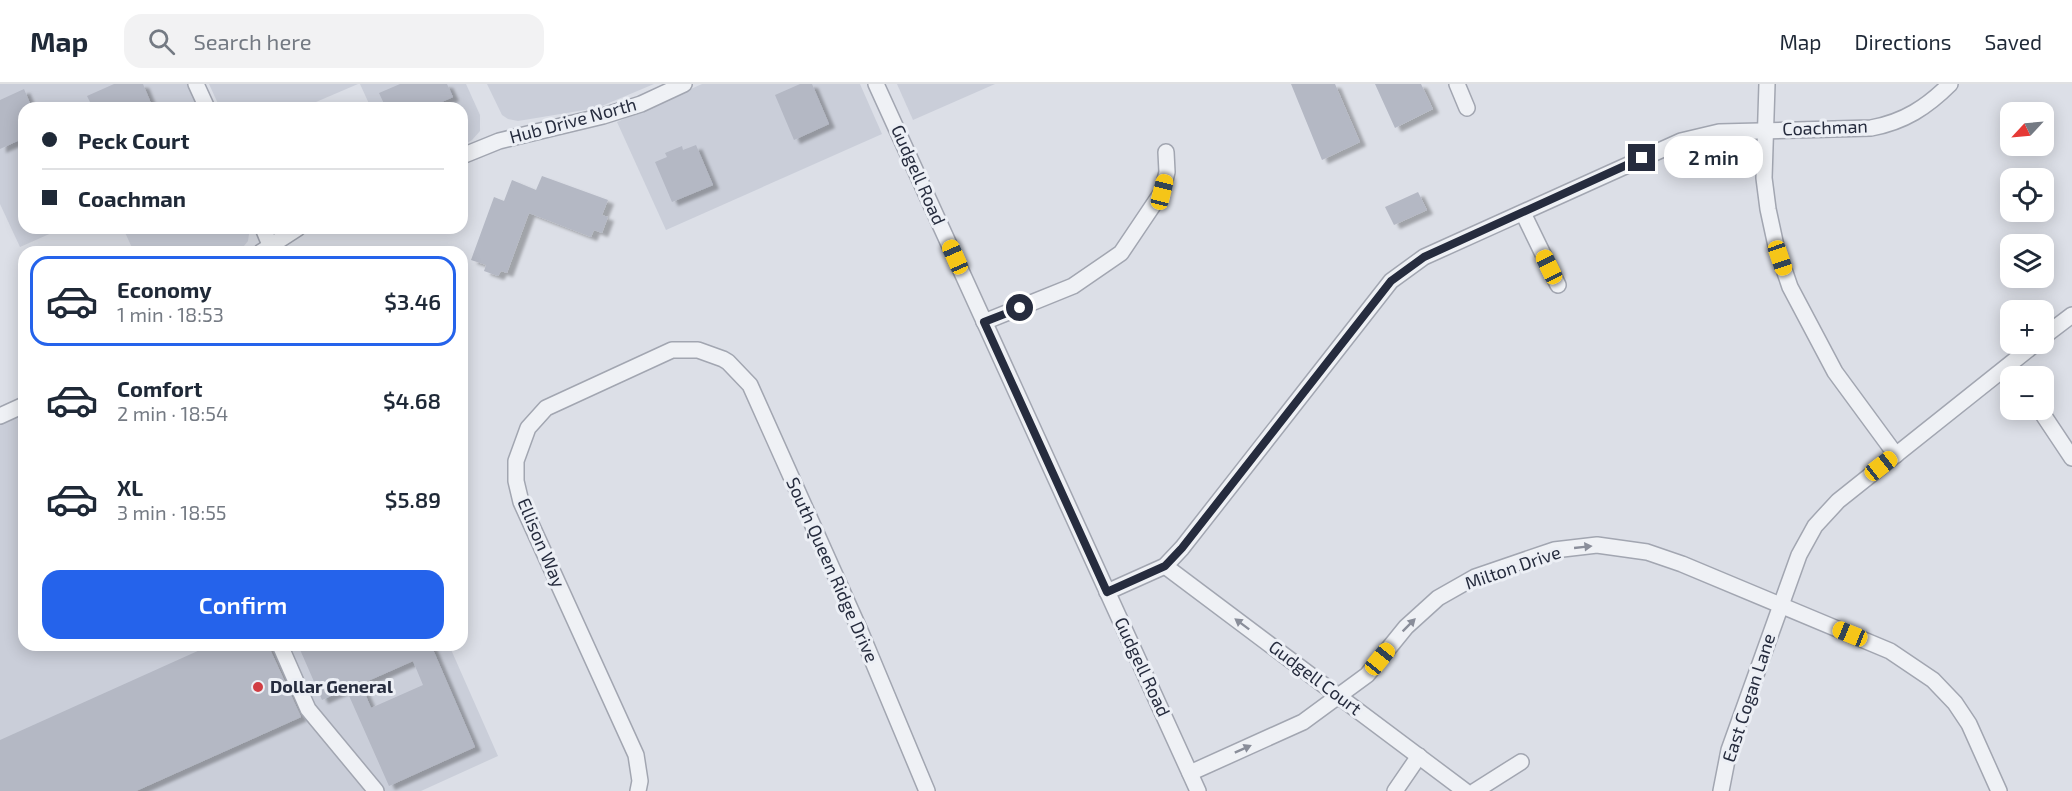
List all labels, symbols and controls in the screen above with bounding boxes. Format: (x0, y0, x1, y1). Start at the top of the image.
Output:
search box (124, 14, 544, 68)
text: Map (30, 24, 88, 58)
icon: search (145, 25, 178, 58)
text: Search here (193, 28, 312, 54)
text: Map (1779, 29, 1822, 54)
text: Directions (1855, 29, 1951, 54)
text: Saved (1984, 29, 2042, 54)
street label: Hub Drive North (507, 92, 639, 148)
north arrow (2000, 102, 2054, 156)
map controls (2000, 102, 2054, 420)
street label: Coachman (1782, 115, 1868, 139)
street label: Gudgell Road (887, 121, 951, 228)
text: Peck Court (78, 127, 189, 153)
callout: 2 min (1663, 137, 1762, 179)
route end (1628, 144, 1655, 171)
text: 2 min (1688, 145, 1739, 169)
button: locate (2000, 168, 2054, 222)
car (1149, 172, 1175, 212)
text: Coachman (78, 185, 186, 211)
button: layers (2000, 234, 2054, 288)
car (939, 237, 971, 277)
car (1766, 238, 1794, 278)
car (1533, 247, 1565, 287)
icon: car (45, 274, 99, 328)
text: Economy (117, 276, 212, 302)
text: $3.46 (384, 288, 441, 314)
route start (1006, 294, 1033, 321)
button: + (2000, 300, 2054, 354)
text: 1 min · 18:53 (117, 302, 224, 326)
button: − (2000, 366, 2054, 420)
icon: car (45, 373, 99, 427)
text: Comfort (117, 375, 202, 401)
text: $4.68 (383, 387, 441, 413)
text: 2 min · 18:54 (117, 401, 228, 425)
car (1861, 448, 1901, 484)
icon: car (45, 472, 99, 526)
text: XL (117, 474, 143, 500)
street label: South Queen Ridge Drive (782, 474, 884, 666)
text: $5.89 (385, 486, 441, 512)
street label: Ellison Way (513, 495, 571, 591)
text: 3 min · 18:55 (117, 500, 227, 524)
street label: Milton Drive (1462, 540, 1563, 594)
one-way arrow (1574, 542, 1593, 552)
button: Confirm (42, 570, 444, 639)
street label: Gudgell Road (1110, 613, 1176, 720)
one-way arrow (1235, 618, 1251, 630)
one-way arrow (1401, 618, 1415, 632)
car (1830, 619, 1870, 649)
street label: East Cogan Lane (1717, 631, 1779, 765)
street label: Gudgell Court (1265, 635, 1366, 719)
car (1362, 639, 1398, 679)
place label: Dollar General (270, 675, 393, 697)
marker: Dollar General (251, 680, 265, 694)
one-way arrow (1235, 744, 1253, 754)

